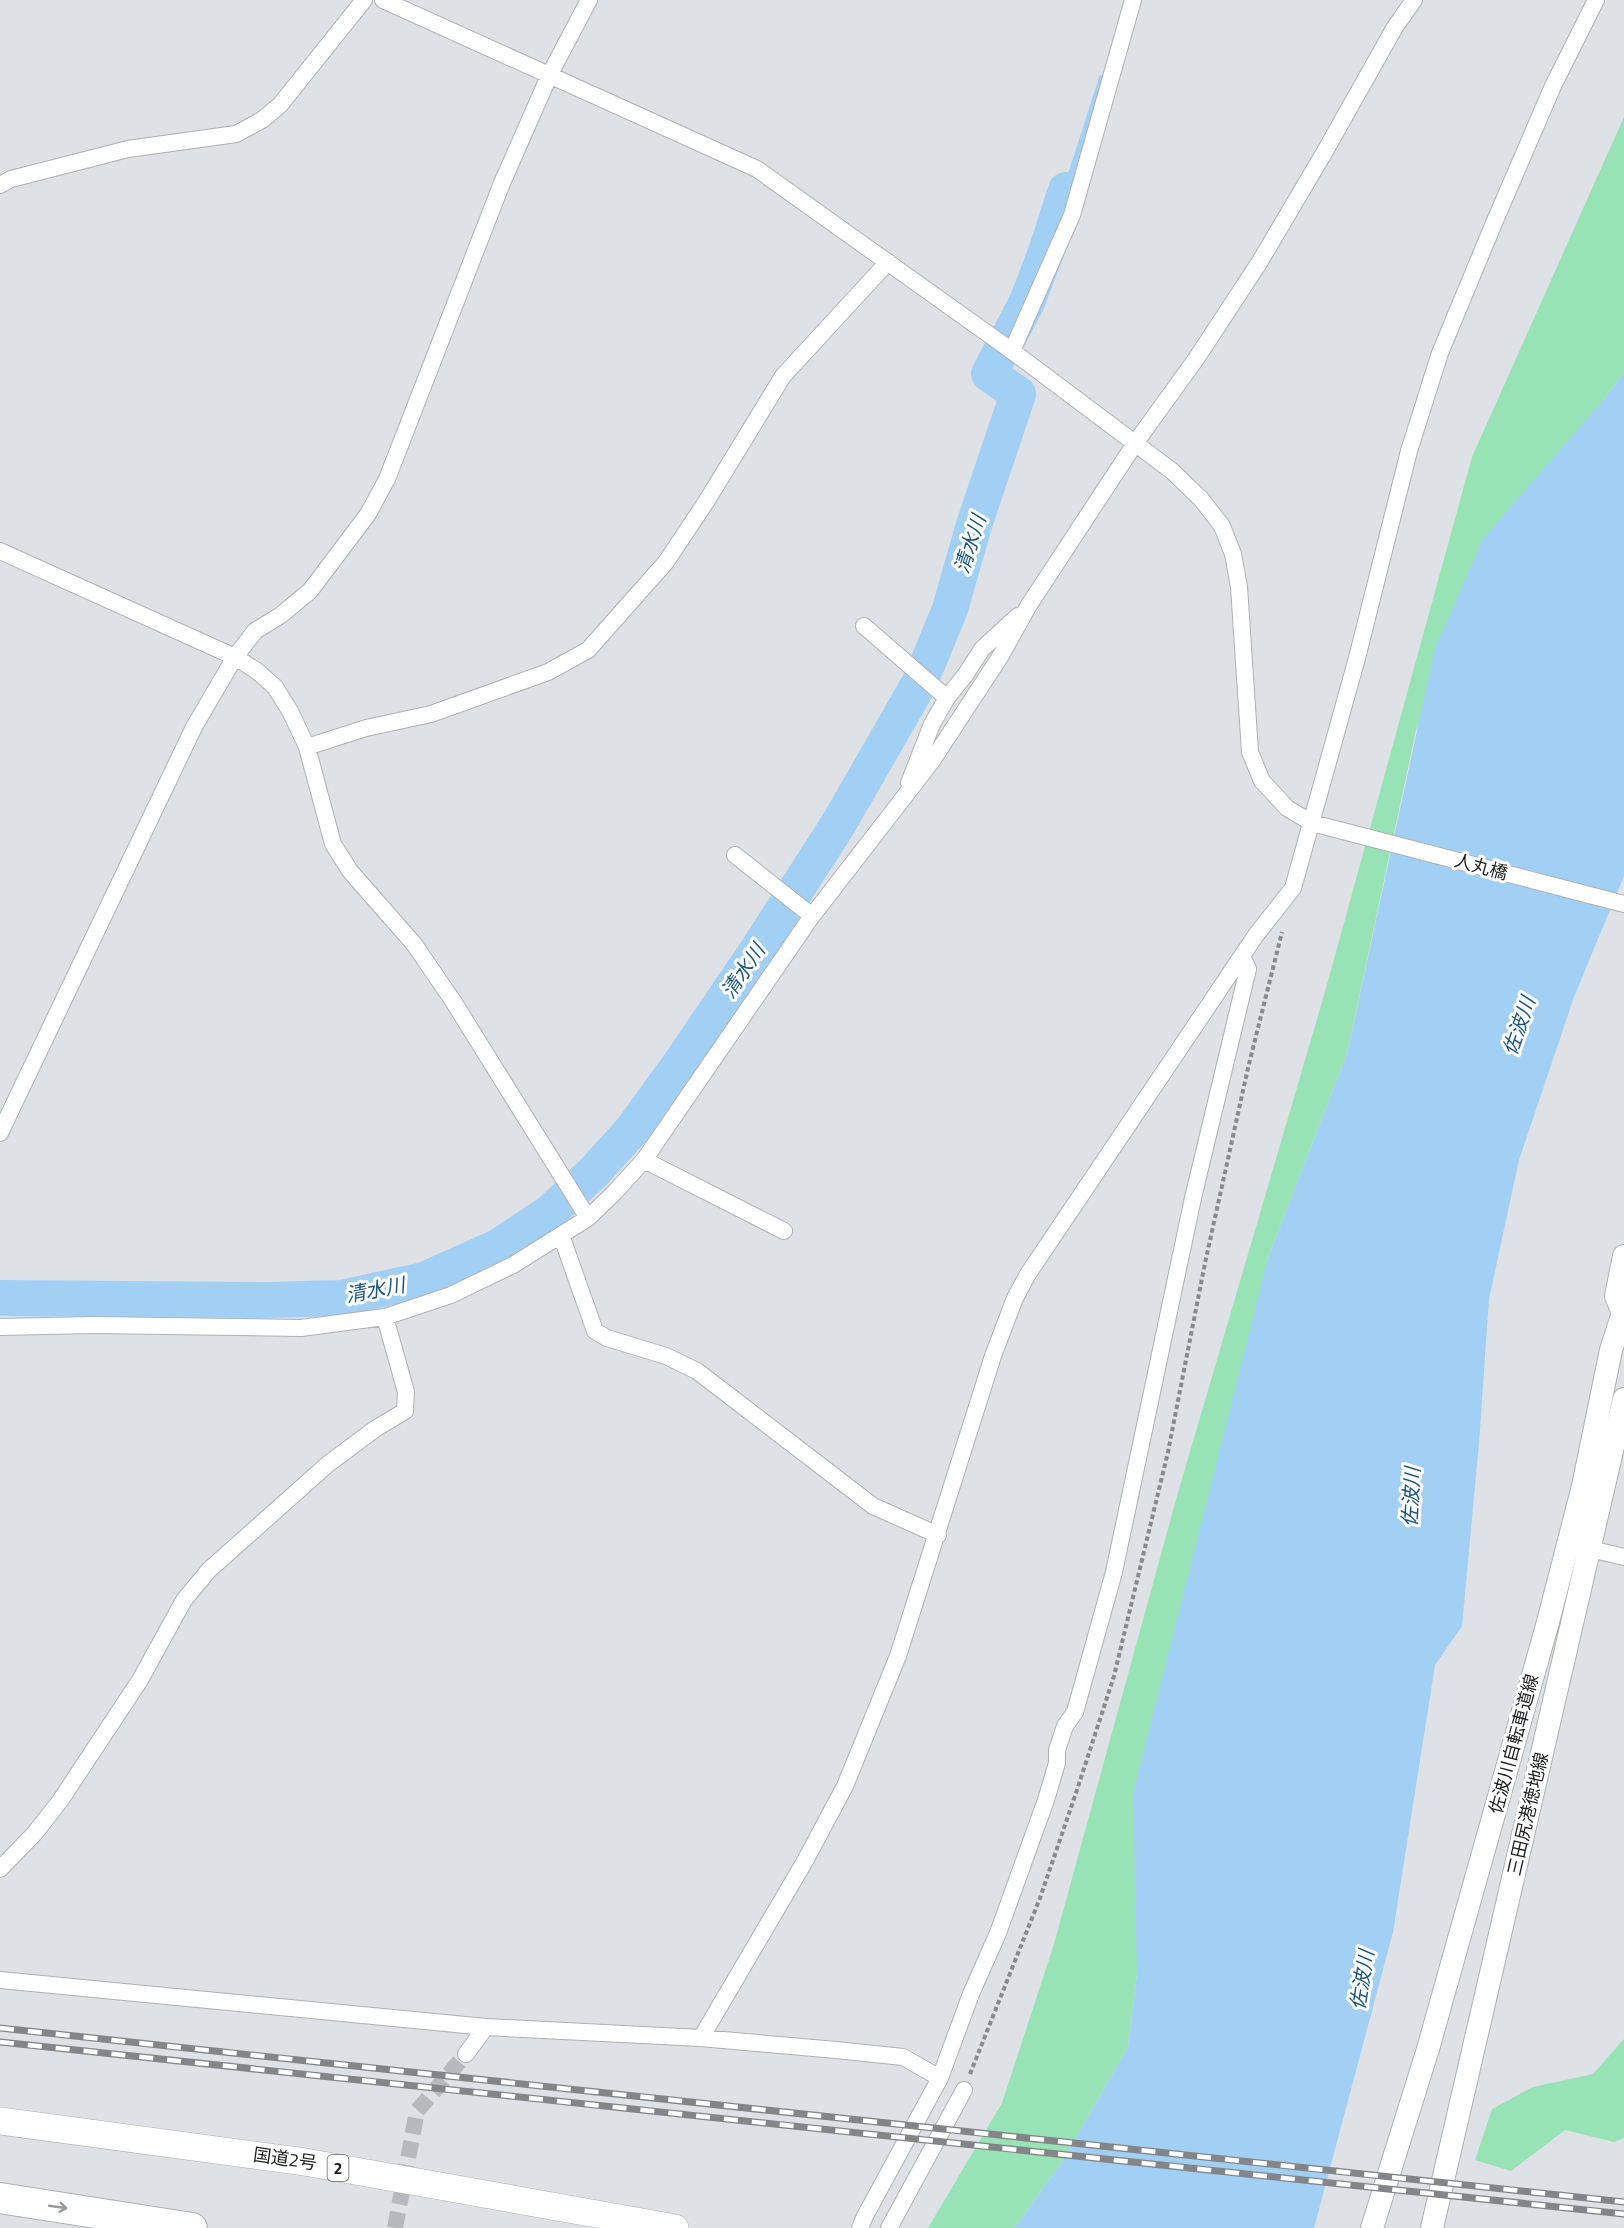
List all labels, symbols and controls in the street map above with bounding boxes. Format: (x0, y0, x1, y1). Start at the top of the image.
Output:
water label: 清水川 (946, 509, 994, 577)
street label: 人丸橋 (1452, 846, 1511, 887)
water label: 清水川 (713, 936, 773, 1004)
water label: 佐波川 (1494, 991, 1544, 1059)
water label: 清水川 (342, 1268, 409, 1310)
water label: 佐波川 (1393, 1464, 1428, 1528)
street label: 佐波川自転車道線 (1482, 1671, 1545, 1817)
street label: 三田尻港徳地線 (1500, 1749, 1555, 1878)
water label: 佐波川 (1342, 1946, 1382, 2012)
street label: 国道2号 (251, 2141, 319, 2176)
road number: 2 (328, 2155, 348, 2181)
one-way arrow (47, 2201, 67, 2212)

